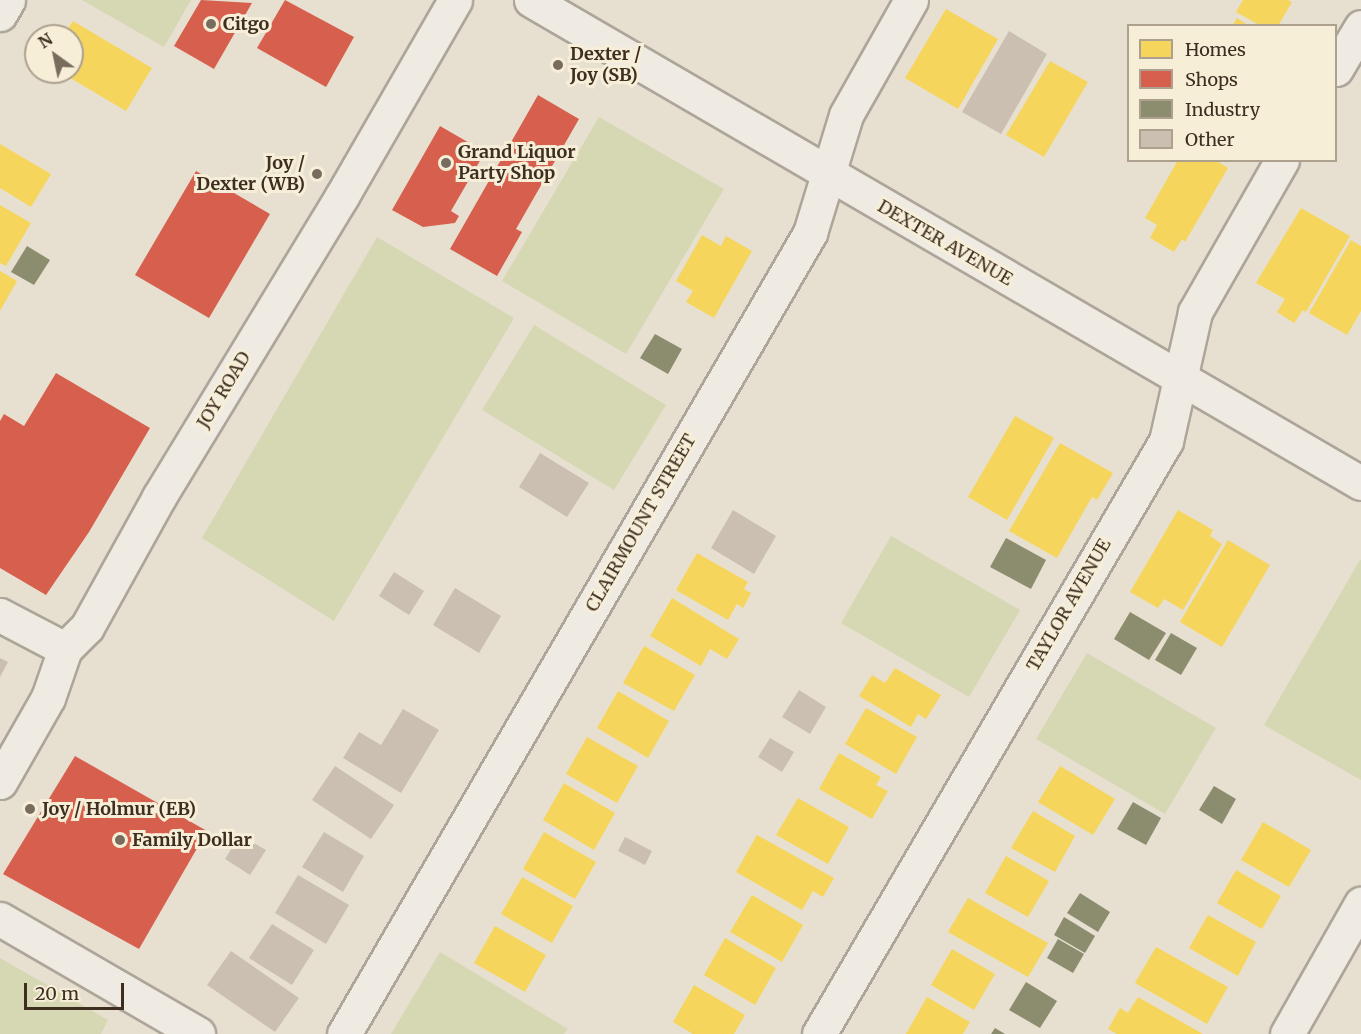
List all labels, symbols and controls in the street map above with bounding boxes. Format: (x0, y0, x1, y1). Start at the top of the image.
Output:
place label: Citgo (223, 13, 269, 35)
marker: Citgo (204, 17, 218, 31)
north arrow (24, 24, 84, 84)
legend (1127, 24, 1337, 162)
text: N (35, 29, 56, 52)
text: Homes (1185, 38, 1246, 61)
place label: Dexter / Joy (SB) (570, 44, 641, 86)
marker: Dexter / Joy (SB) (551, 58, 565, 72)
text: Shops (1185, 68, 1238, 91)
text: Industry (1185, 98, 1260, 121)
text: Other (1185, 128, 1235, 151)
place label: Grand Liquor Party Shop (458, 142, 576, 184)
place label: Joy / Dexter (WB) (196, 153, 305, 195)
marker: Grand Liquor Party Shop (439, 156, 453, 170)
marker: Joy / Dexter (WB) (310, 167, 324, 181)
street label: DEXTER AVENUE (874, 196, 1016, 290)
street label: JOY ROAD (193, 348, 255, 432)
street label: CLAIRMOUNT STREET (581, 430, 701, 616)
street label: TAYLOR AVENUE (1022, 535, 1116, 675)
place label: Joy / Holmur (EB) (42, 798, 196, 820)
marker: Joy / Holmur (EB) (23, 802, 37, 816)
place label: Family Dollar (132, 829, 252, 851)
marker: Family Dollar (113, 833, 127, 847)
scale bar (27, 971, 128, 1009)
text: 20 m (35, 982, 79, 1005)

